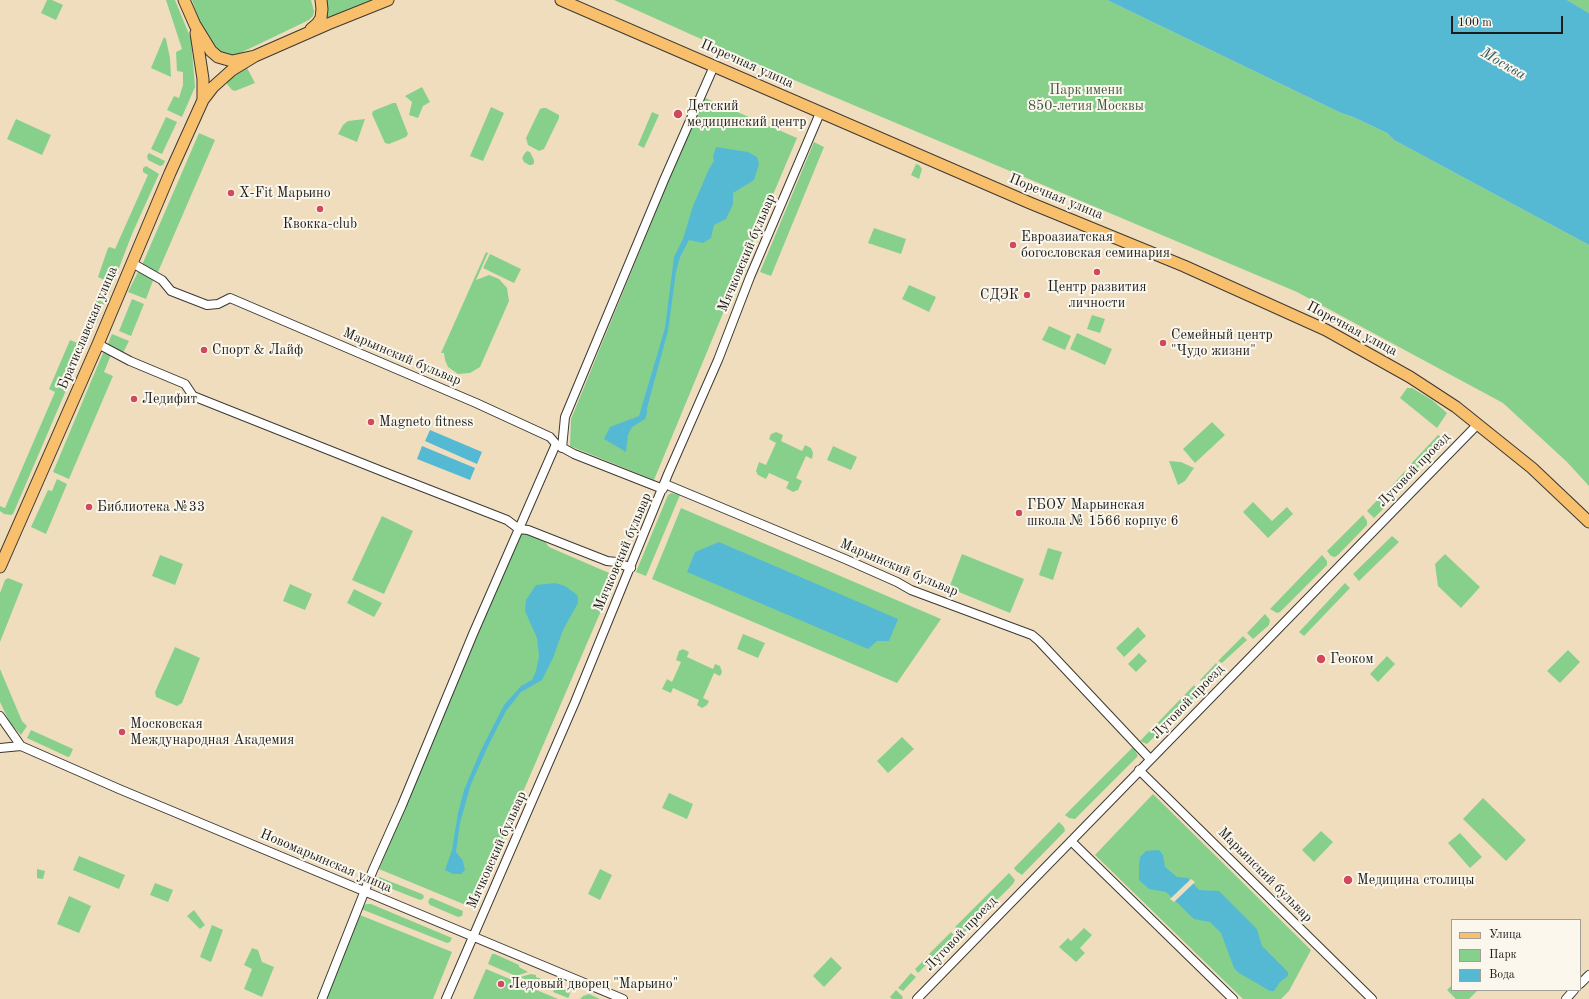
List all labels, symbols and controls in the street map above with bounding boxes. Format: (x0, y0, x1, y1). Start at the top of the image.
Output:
scale bar (1453, 8, 1565, 34)
text: 100 m (1458, 17, 1492, 29)
street label: Поречная улица (698, 36, 796, 92)
water label: Москва (1477, 44, 1529, 84)
park label: Парк имени 850-летия Москвы (1028, 82, 1144, 114)
place label: Детский медицинский центр (687, 98, 807, 130)
marker: Детский медицинский центр (672, 108, 684, 120)
street label: Поречная улица (1006, 170, 1106, 224)
place label: X-Fit Марьино (239, 185, 331, 201)
marker: X-Fit Марьино (226, 188, 236, 198)
street label: Мячковский бульвар (714, 191, 780, 315)
marker: Квокка-club (315, 204, 325, 214)
place label: Квокка-club (283, 216, 357, 232)
place label: Евроазиатская богословская семинария (1021, 229, 1170, 262)
marker: Евроазиатская богословская семинария (1008, 240, 1018, 250)
street label: Братиславская улица (54, 264, 122, 392)
marker: Центр развития личности (1092, 267, 1102, 277)
place label: Центр развития личности (1047, 279, 1147, 312)
place label: СДЭК (980, 287, 1019, 303)
marker: СДЭК (1022, 290, 1032, 300)
street label: Поречная улица (1304, 298, 1400, 360)
street label: Марьинский бульвар (340, 324, 464, 390)
place label: Семейный центр "Чудо жизни" (1171, 327, 1273, 360)
marker: Семейный центр "Чудо жизни" (1158, 338, 1168, 348)
place label: Спорт & Лайф (212, 342, 303, 358)
marker: Спорт & Лайф (199, 345, 209, 355)
place label: Ледифит (142, 391, 197, 407)
marker: Ледифит (129, 394, 139, 404)
place label: Magneto fitness (379, 414, 473, 430)
marker: Magneto fitness (366, 417, 376, 427)
street label: Луговой проезд (1374, 429, 1454, 511)
street label: Мячковский бульвар (590, 490, 656, 614)
place label: ГБОУ Марьинская школа № 1566 корпус 6 (1027, 497, 1179, 530)
place label: Библиотека №33 (97, 499, 205, 515)
marker: Библиотека №33 (84, 502, 94, 512)
marker: ГБОУ Марьинская школа № 1566 корпус 6 (1014, 508, 1024, 518)
street label: Марьинский бульвар (837, 535, 961, 601)
place label: Геоком (1330, 651, 1374, 667)
marker: Геоком (1315, 653, 1327, 665)
street label: Луговой проезд (1148, 661, 1228, 743)
place label: Московская Международная Академия (130, 716, 294, 748)
marker: Московская Международная Академия (117, 727, 127, 737)
street label: Мячковский бульвар (464, 789, 530, 911)
street label: Марьинский бульвар (1214, 824, 1316, 926)
street label: Новомарьинская улица (257, 826, 395, 896)
place label: Медицина столицы (1357, 872, 1474, 888)
marker: Медицина столицы (1342, 874, 1354, 886)
street label: Луговой проезд (921, 893, 1001, 975)
legend (1451, 919, 1581, 991)
text: Улица (1489, 929, 1522, 941)
text: Парк (1489, 949, 1517, 961)
text: Вода (1489, 969, 1515, 981)
place label: Ледовый дворец "Марьино" (509, 976, 678, 992)
marker: Ледовый дворец "Марьино" (496, 979, 506, 989)

